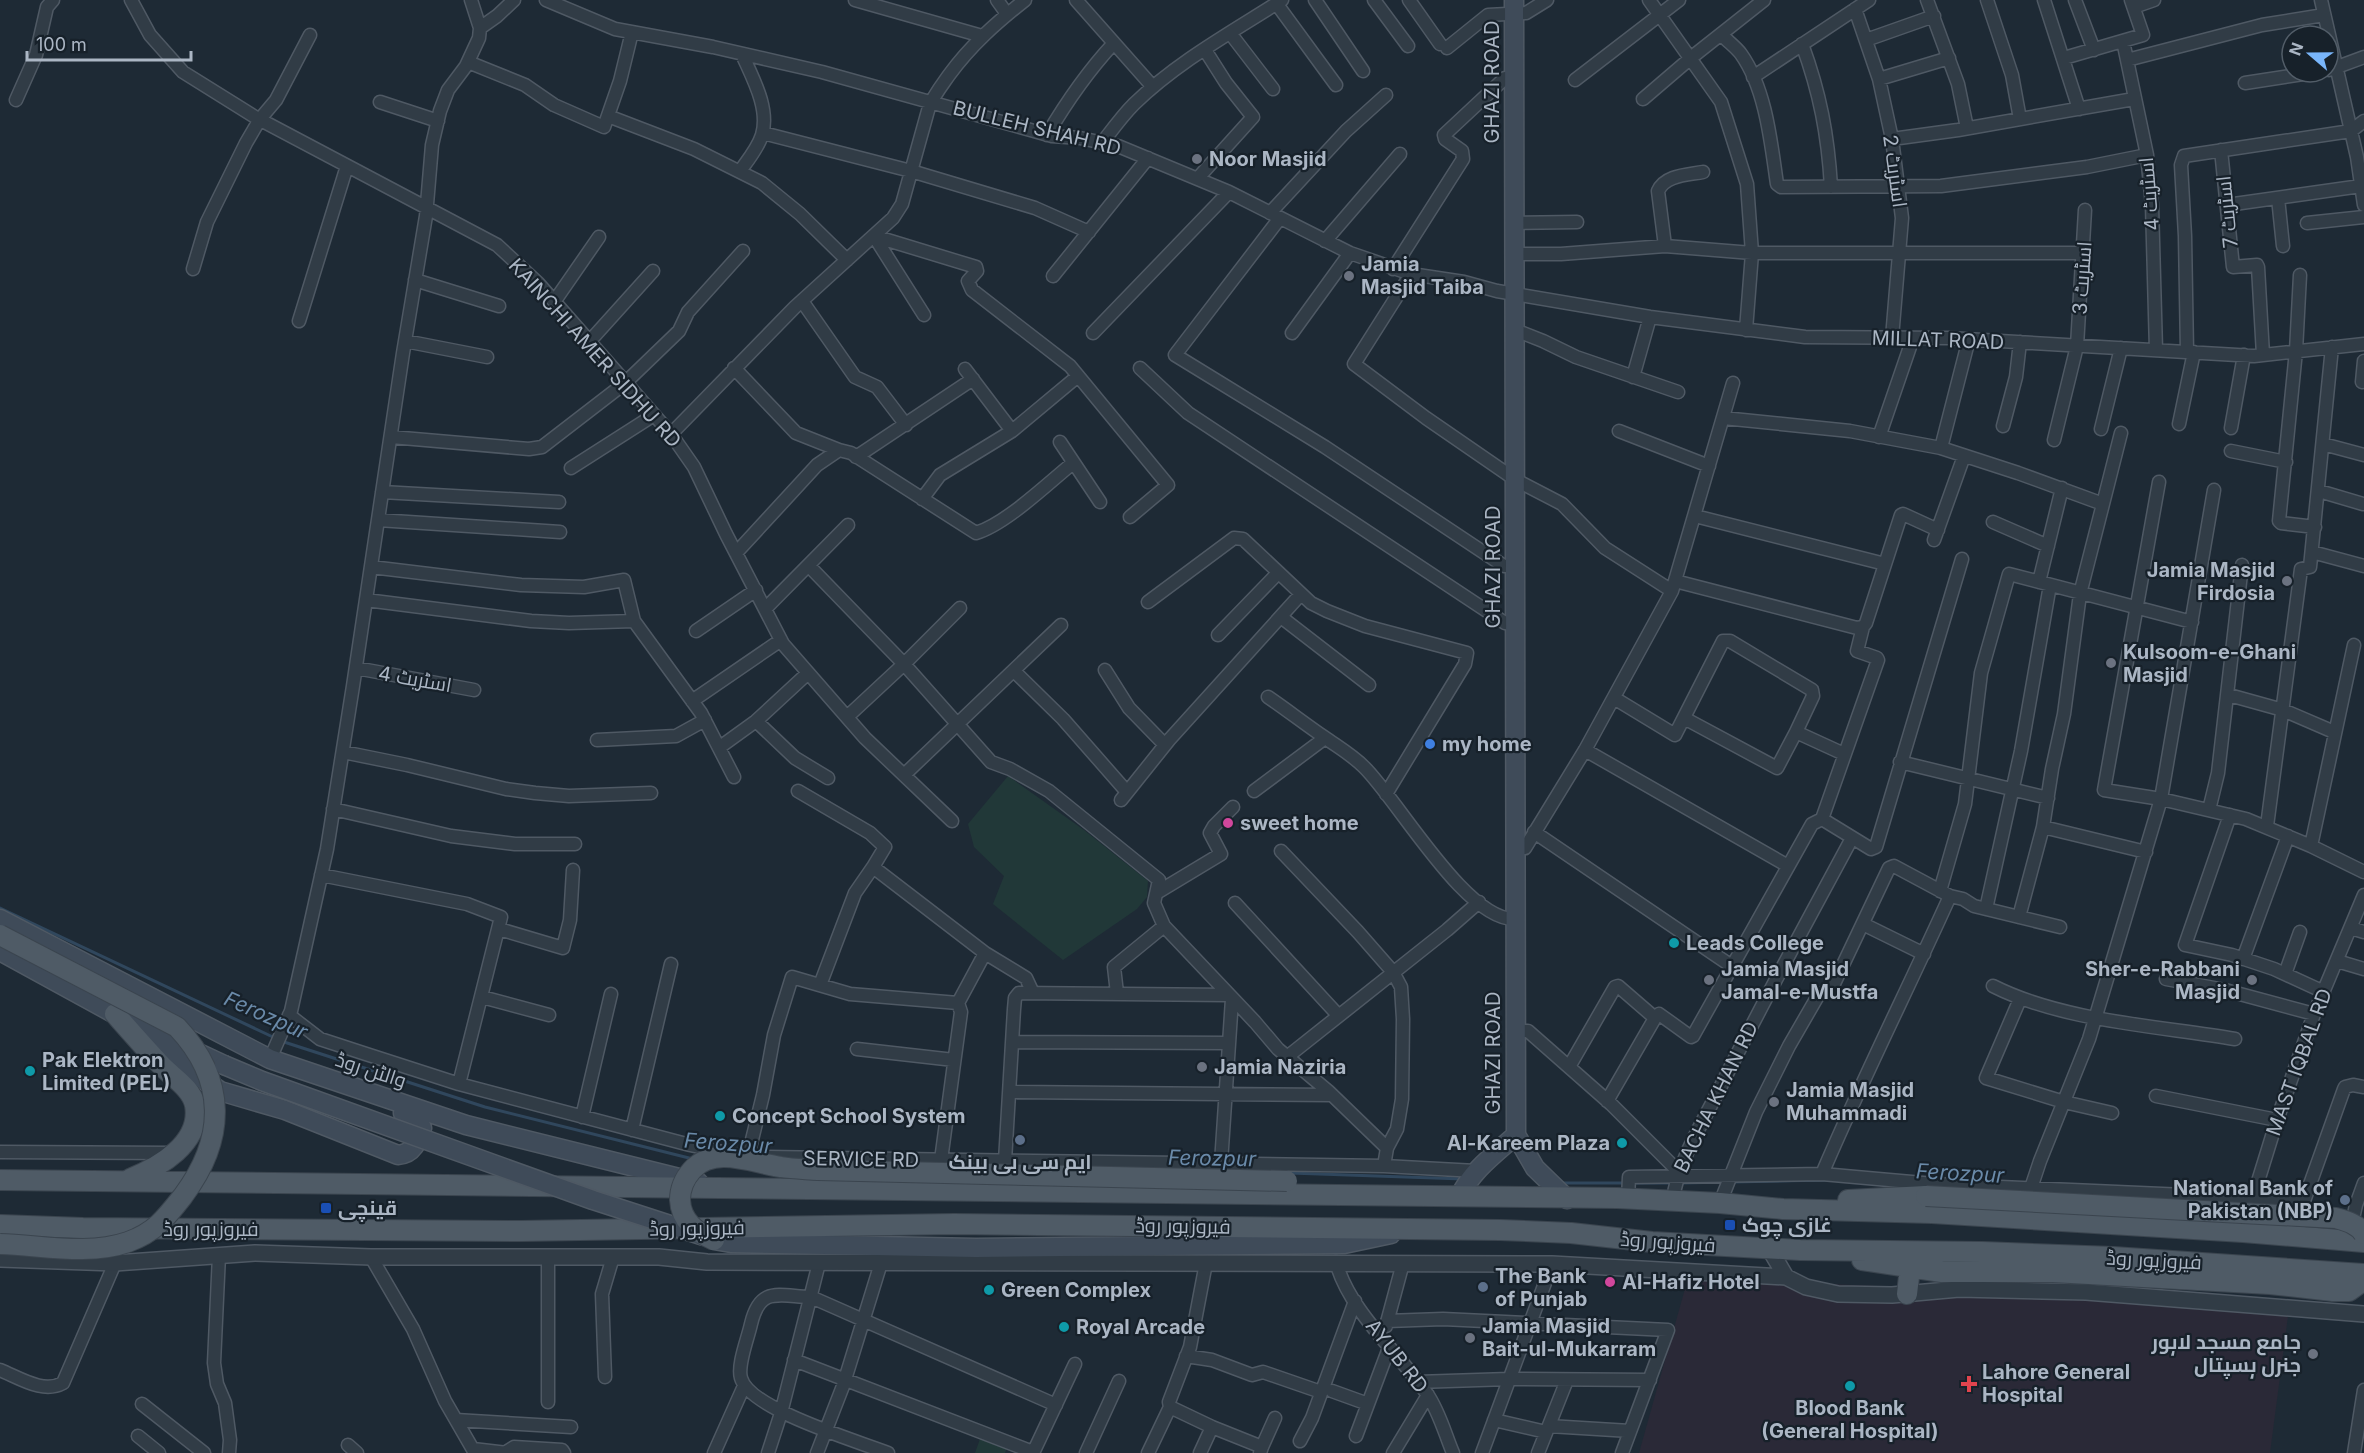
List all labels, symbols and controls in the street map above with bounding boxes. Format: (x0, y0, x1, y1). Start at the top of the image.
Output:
street label: GHAZI ROAD (1480, 21, 1504, 143)
scale bar (27, 24, 190, 62)
north arrow (2280, 24, 2340, 84)
text: 100 m (36, 34, 87, 55)
text: N (2284, 40, 2307, 58)
street label: BULLEH SHAH RD (950, 96, 1124, 160)
street label: اسٹریٹ 2 (1878, 133, 1912, 209)
place label: Noor Masjid (1209, 147, 1327, 171)
marker: Noor Masjid (1190, 152, 1204, 166)
street label: اسٹریٹ 4 (2134, 156, 2164, 232)
street label: اسٹریٹ 7 (2211, 175, 2243, 249)
street label: اسٹریٹ 3 (2067, 241, 2097, 315)
place label: Jamia Masjid Taiba (1361, 252, 1484, 299)
street label: KAINCHI AMER SIDHU RD (504, 254, 686, 452)
marker: Jamia Masjid Taiba (1342, 269, 1356, 283)
street label: MILLAT ROAD (1871, 326, 2005, 354)
street label: GHAZI ROAD (1481, 506, 1505, 628)
place label: Jamia Masjid Firdosia (2147, 558, 2275, 605)
marker: Jamia Masjid Firdosia (2280, 574, 2294, 588)
place label: Kulsoom-e-Ghani Masjid (2123, 640, 2296, 687)
marker: Kulsoom-e-Ghani Masjid (2104, 656, 2118, 670)
street label: اسٹریٹ 4 (376, 661, 454, 697)
place label: my home (1442, 732, 1532, 756)
marker: my home (1423, 737, 1437, 751)
place label: sweet home (1240, 811, 1359, 835)
marker: sweet home (1221, 816, 1235, 830)
place label: Leads College (1686, 931, 1824, 955)
marker: Leads College (1667, 936, 1681, 950)
place label: Jamia Masjid Jamal-e-Mustfa (1721, 957, 1878, 1004)
place label: Sher-e-Rabbani Masjid (2085, 957, 2240, 1004)
marker: Jamia Masjid Jamal-e-Mustfa (1702, 973, 1716, 987)
marker: Sher-e-Rabbani Masjid (2245, 973, 2259, 987)
street label: MAST IQBAL RD (2261, 985, 2337, 1139)
water label: Ferozpur (221, 986, 312, 1045)
street label: GHAZI ROAD (1481, 992, 1505, 1114)
street label: BACHA KHAN RD (1669, 1017, 1763, 1177)
street label: والٹن روڈ (332, 1047, 409, 1094)
place label: Pak Elektron Limited (PEL) (42, 1048, 170, 1095)
place label: Jamia Naziria (1214, 1055, 1346, 1079)
marker: Jamia Naziria (1195, 1060, 1209, 1074)
marker: Pak Elektron Limited (PEL) (23, 1064, 37, 1078)
place label: Jamia Masjid Muhammadi (1786, 1078, 1914, 1125)
marker: Jamia Masjid Muhammadi (1767, 1095, 1781, 1109)
place label: Concept School System (732, 1104, 966, 1128)
marker: Concept School System (713, 1109, 727, 1123)
water label: Ferozpur (683, 1127, 774, 1159)
place label: Al-Kareem Plaza (1447, 1131, 1610, 1155)
marker: ایم سی بی بینک (1013, 1133, 1027, 1147)
marker: Al-Kareem Plaza (1615, 1136, 1629, 1150)
water label: Ferozpur (1168, 1145, 1257, 1171)
street label: SERVICE RD (803, 1146, 919, 1172)
place label: ایم سی بی بینک (948, 1150, 1092, 1176)
water label: Ferozpur (1915, 1158, 2006, 1188)
place label: National Bank of Pakistan (NBP) (2173, 1176, 2333, 1223)
marker: National Bank of Pakistan (NBP) (2338, 1193, 2352, 1207)
place label: قینچی (338, 1196, 397, 1222)
marker: قینچی (319, 1201, 333, 1215)
street label: فیروزپور روڈ (1135, 1213, 1231, 1240)
place label: غازی چوک (1742, 1213, 1832, 1239)
street label: فیروزپور روڈ (649, 1215, 745, 1242)
street label: فیروزپور روڈ (163, 1217, 259, 1242)
marker: غازی چوک (1723, 1218, 1737, 1232)
street label: فیروزپور روڈ (1620, 1227, 1716, 1258)
street label: فیروزپور روڈ (2106, 1246, 2202, 1275)
place label: The Bank of Punjab (1495, 1264, 1587, 1311)
place label: Al-Hafiz Hotel (1622, 1270, 1760, 1294)
marker: Al-Hafiz Hotel (1603, 1275, 1617, 1289)
place label: Green Complex (1001, 1278, 1152, 1302)
marker: The Bank of Punjab (1476, 1280, 1490, 1294)
marker: Green Complex (982, 1283, 996, 1297)
street label: AYUB RD (1361, 1314, 1433, 1398)
place label: Jamia Masjid Bait-ul-Mukarram (1482, 1314, 1656, 1361)
place label: Royal Arcade (1076, 1315, 1205, 1339)
marker: Royal Arcade (1057, 1320, 1071, 1334)
place label: جامع مسجد لاہور جنرل ہسپتال (2150, 1330, 2301, 1379)
marker: Jamia Masjid Bait-ul-Mukarram (1463, 1331, 1477, 1345)
marker: جامع مسجد لاہور جنرل ہسپتال (2306, 1347, 2320, 1361)
place label: Lahore General Hospital (1982, 1360, 2130, 1407)
marker: Lahore General Hospital (1960, 1375, 1978, 1393)
marker: Blood Bank (General Hospital) (1843, 1379, 1857, 1393)
place label: Blood Bank (General Hospital) (1761, 1396, 1939, 1443)

